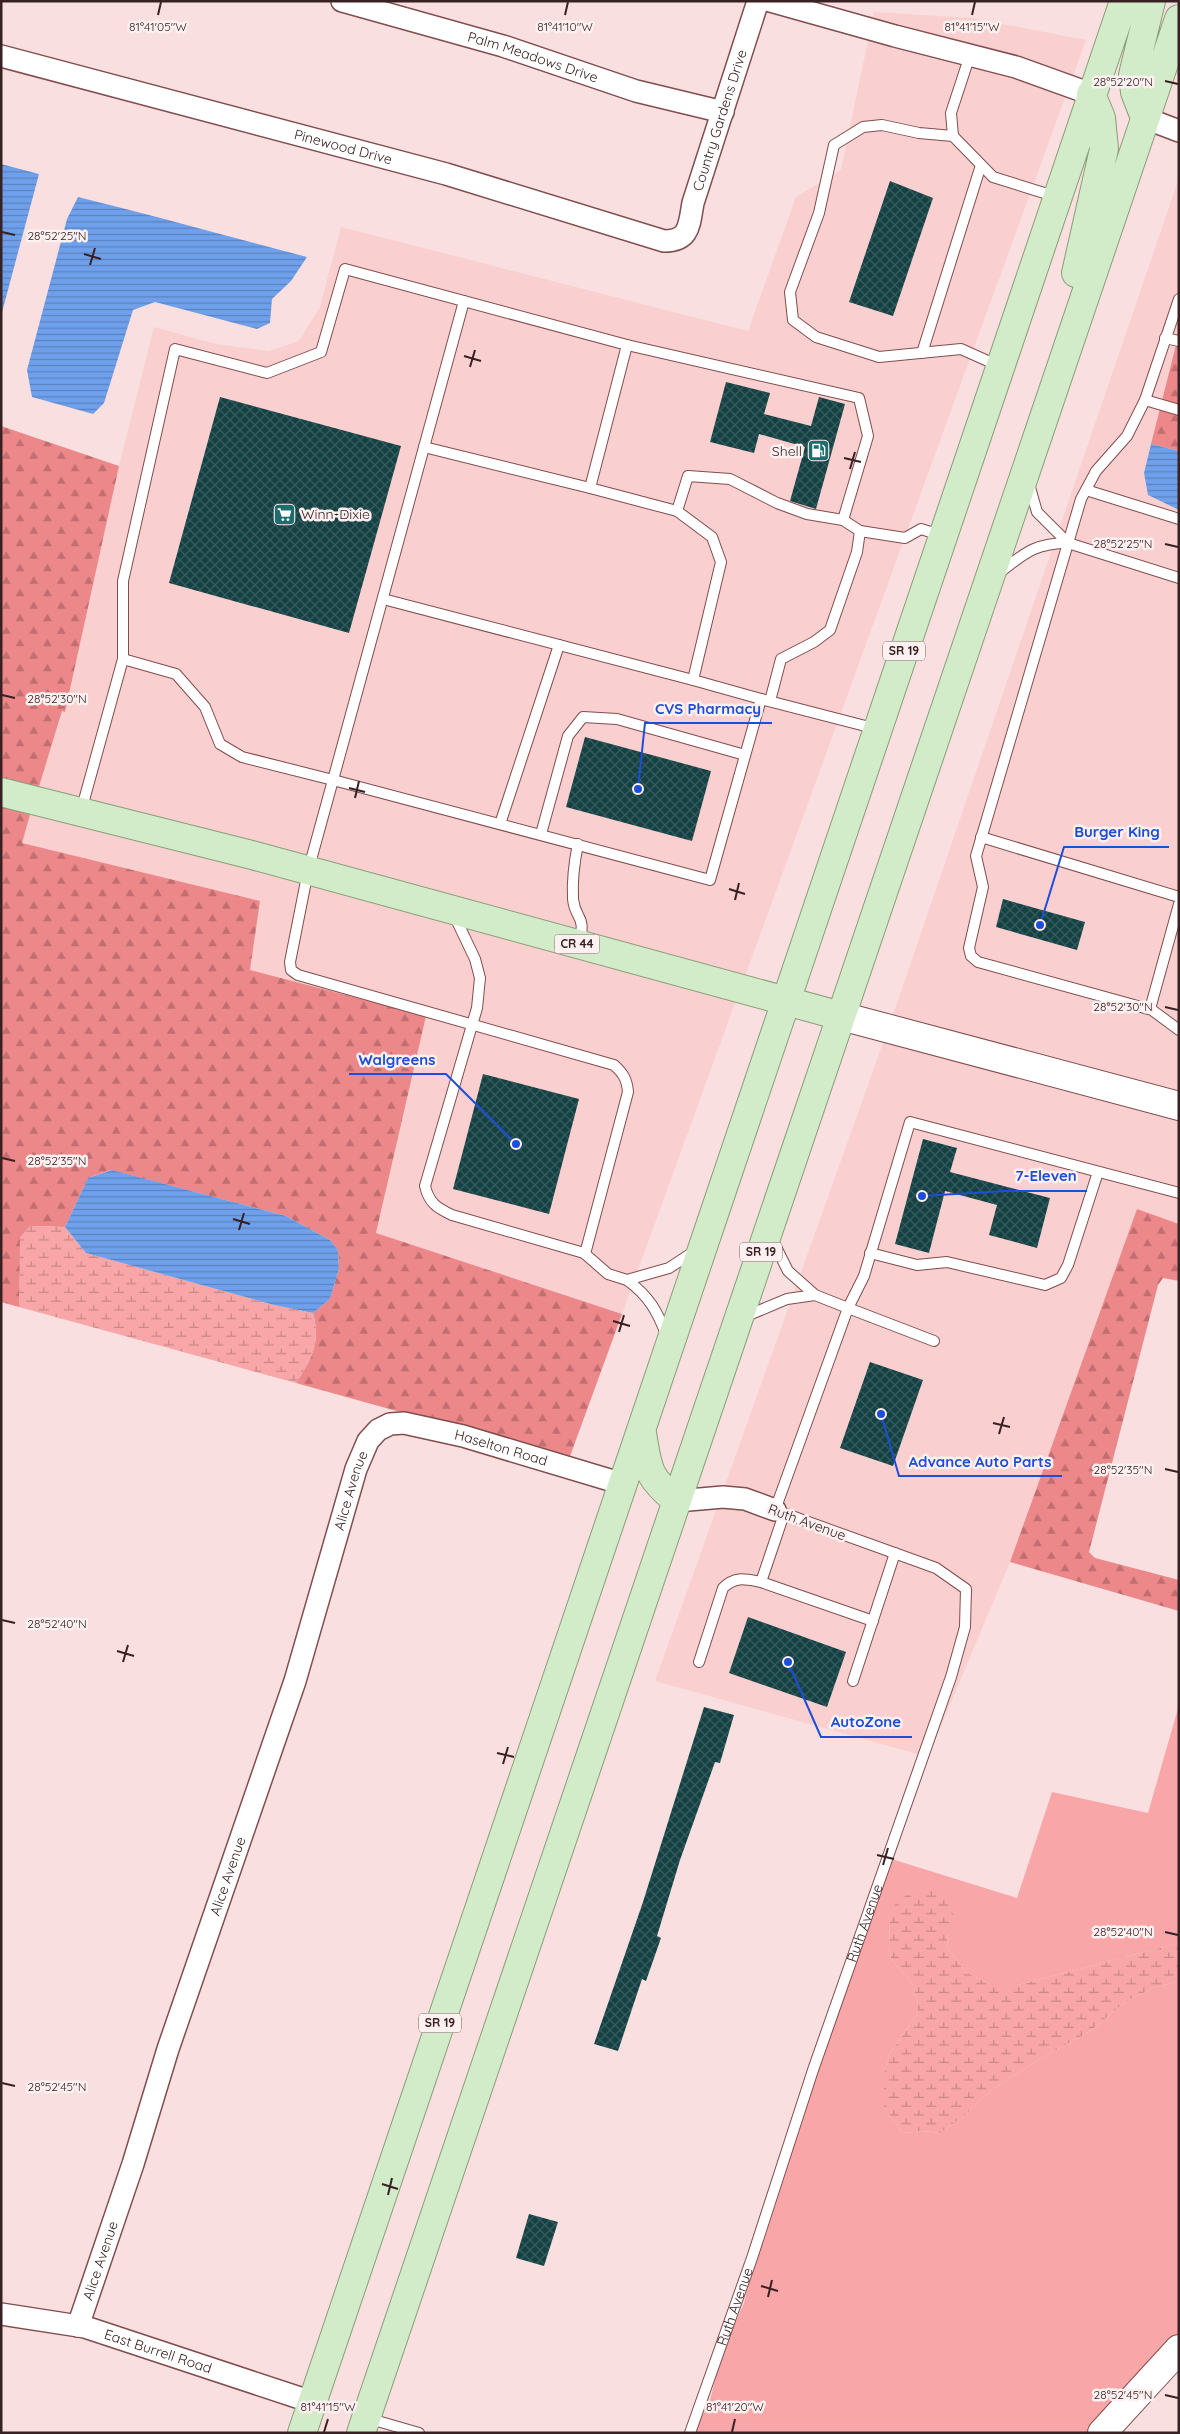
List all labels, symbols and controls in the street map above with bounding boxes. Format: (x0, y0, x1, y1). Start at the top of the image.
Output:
text: 81°41'05"W (129, 19, 187, 34)
text: 81°41'10"W (537, 19, 593, 34)
text: 81°41'15"W (944, 19, 1000, 34)
street label: Palm Meadows Drive (466, 28, 601, 87)
street label: Country Gardens Drive (688, 47, 751, 193)
text: 28°52'20"N (1093, 74, 1153, 89)
street label: Pinewood Drive (292, 125, 394, 168)
text: 28°52'25"N (27, 228, 87, 243)
fuel station icon: Shell (806, 439, 830, 463)
place label: Shell (772, 442, 802, 460)
supermarket icon: Winn-Dixie (273, 502, 297, 526)
place label: Winn-Dixie (301, 505, 370, 523)
text: 28°52'25"N (1093, 536, 1153, 551)
road number: SR 19 (883, 641, 925, 660)
text: 28°52'30"N (27, 691, 87, 706)
callout: CVS Pharmacy (645, 693, 772, 723)
text: CVS Pharmacy (655, 699, 761, 718)
callout: Burger King (1064, 817, 1169, 847)
text: Burger King (1074, 822, 1160, 841)
road number: CR 44 (554, 934, 600, 954)
text: 28°52'30"N (1093, 999, 1153, 1014)
callout: Walgreens (349, 1044, 446, 1074)
text: Walgreens (359, 1050, 435, 1069)
text: 28°52'35"N (28, 1153, 86, 1168)
callout: 7-Eleven (1005, 1161, 1087, 1191)
text: 7-Eleven (1015, 1166, 1077, 1185)
road number: SR 19 (740, 1242, 782, 1262)
street label: Haselton Road (453, 1425, 550, 1470)
callout: Advance Auto Parts (899, 1446, 1062, 1476)
street label: Alice Avenue (330, 1448, 372, 1532)
text: Advance Auto Parts (908, 1452, 1052, 1471)
text: 28°52'35"N (1094, 1462, 1152, 1477)
street label: Ruth Avenue (766, 1500, 849, 1544)
text: 28°52'40"N (27, 1616, 87, 1631)
callout: AutoZone (821, 1707, 912, 1737)
text: AutoZone (831, 1712, 901, 1731)
street label: Alice Avenue (206, 1834, 250, 1918)
street label: Ruth Avenue (843, 1882, 887, 1965)
text: 28°52'40"N (1093, 1924, 1153, 1939)
road number: SR 19 (419, 2014, 461, 2032)
text: 28°52'45"N (28, 2079, 86, 2094)
street label: Alice Avenue (78, 2219, 122, 2302)
street label: Ruth Avenue (713, 2265, 757, 2348)
street label: East Burrell Road (102, 2325, 214, 2377)
text: 28°52'45"N (1094, 2387, 1152, 2402)
text: 81°41'15"W (300, 2399, 356, 2414)
text: 81°41'20"W (706, 2399, 764, 2414)

